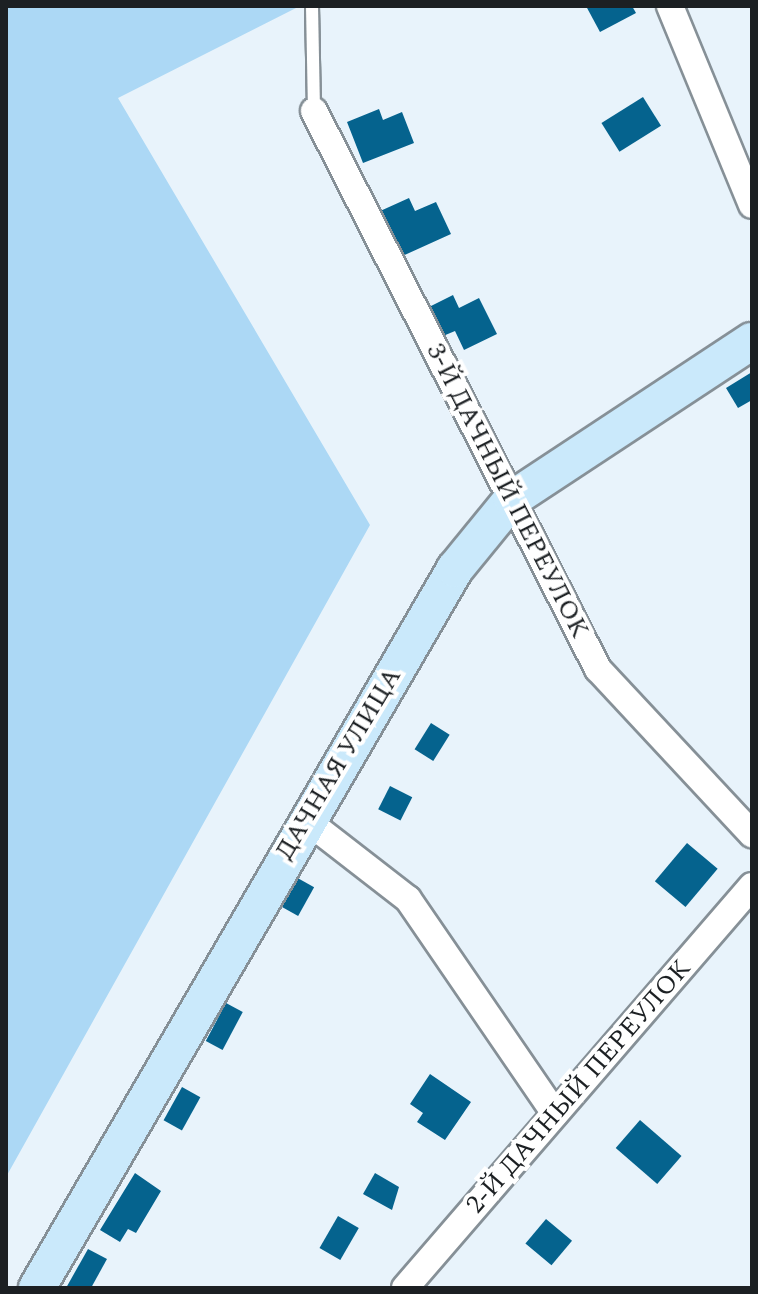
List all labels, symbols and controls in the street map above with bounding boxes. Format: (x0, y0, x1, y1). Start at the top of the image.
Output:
street label: 3-Й ДАЧНЫЙ ПЕРЕУЛОК (419, 338, 595, 644)
street label: ДАЧНАЯ УЛИЦА (269, 662, 409, 866)
street label: 2-Й ДАЧНЫЙ ПЕРЕУЛОК (460, 954, 698, 1220)

